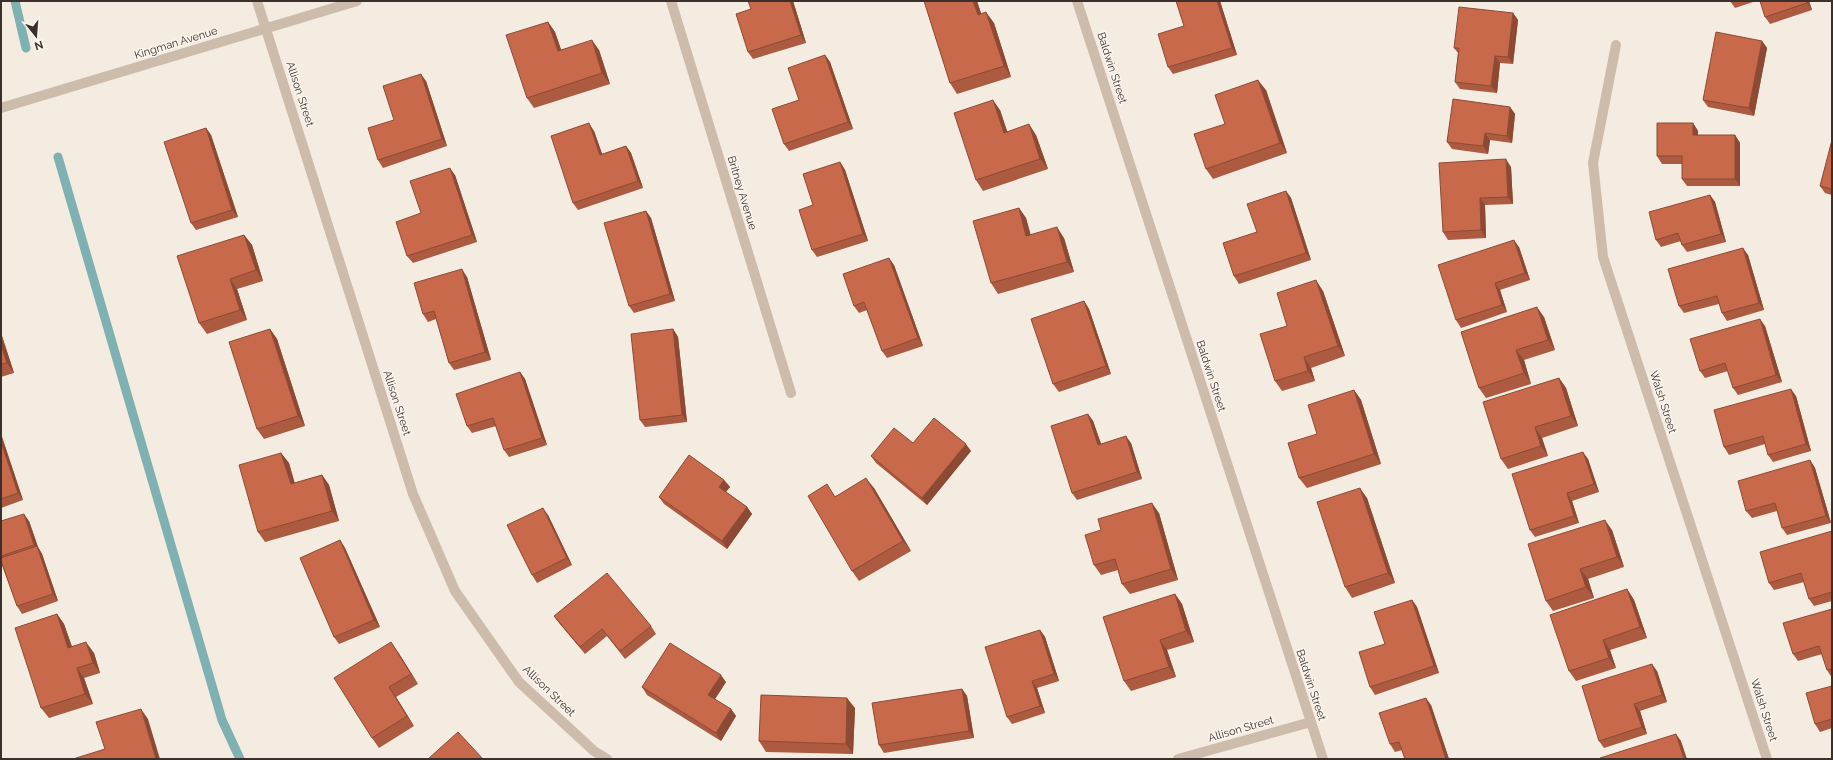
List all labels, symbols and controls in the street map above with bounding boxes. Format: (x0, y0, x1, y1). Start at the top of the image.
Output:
north arrow (16, 16, 56, 56)
street label: Kingman Avenue (133, 24, 220, 62)
street label: Baldwin Street (1094, 31, 1130, 106)
text: N (33, 38, 45, 53)
street label: Allison Street (283, 60, 317, 128)
street label: Britney Avenue (725, 154, 760, 232)
street label: Baldwin Street (1193, 339, 1229, 414)
street label: Allison Street (380, 369, 414, 437)
street label: Walsh Street (1647, 369, 1679, 435)
street label: Baldwin Street (1293, 648, 1329, 723)
street label: Allison Street (520, 663, 578, 719)
street label: Walsh Street (1748, 677, 1780, 743)
street label: Allison Street (1207, 713, 1275, 745)

